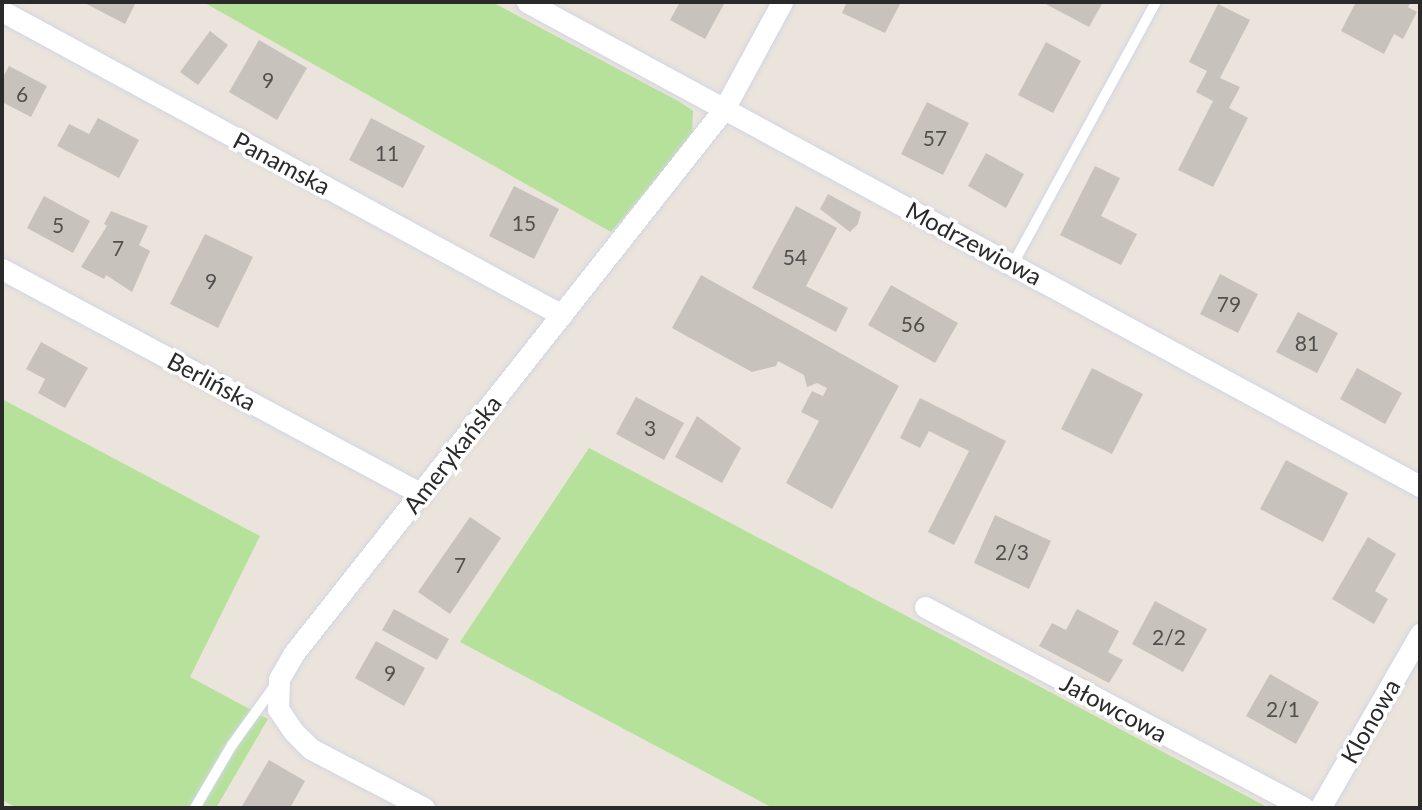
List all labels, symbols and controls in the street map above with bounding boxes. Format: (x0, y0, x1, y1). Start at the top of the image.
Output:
house number: 9 (262, 67, 274, 93)
house number: 6 (16, 81, 28, 107)
house number: 57 (923, 125, 947, 151)
street label: Panamska (229, 126, 335, 200)
house number: 11 (375, 140, 399, 166)
street label: Modrzewiowa (901, 195, 1047, 291)
house number: 15 (512, 210, 536, 236)
house number: 5 (52, 212, 64, 238)
house number: 7 (112, 235, 124, 261)
house number: 54 (783, 244, 807, 270)
house number: 9 (205, 268, 217, 294)
house number: 79 (1217, 291, 1241, 317)
house number: 56 (901, 311, 925, 337)
house number: 81 (1295, 330, 1319, 356)
street label: Berlińska (163, 346, 261, 416)
street label: Amerykańska (397, 389, 507, 519)
house number: 3 (644, 415, 656, 441)
house number: 2/3 (995, 539, 1029, 565)
house number: 7 (454, 552, 466, 578)
house number: 2/2 (1152, 624, 1186, 650)
house number: 9 (384, 660, 396, 686)
street label: Jałowcowa (1056, 668, 1172, 748)
street label: Klonowa (1334, 674, 1406, 768)
house number: 2/1 (1266, 696, 1300, 722)

